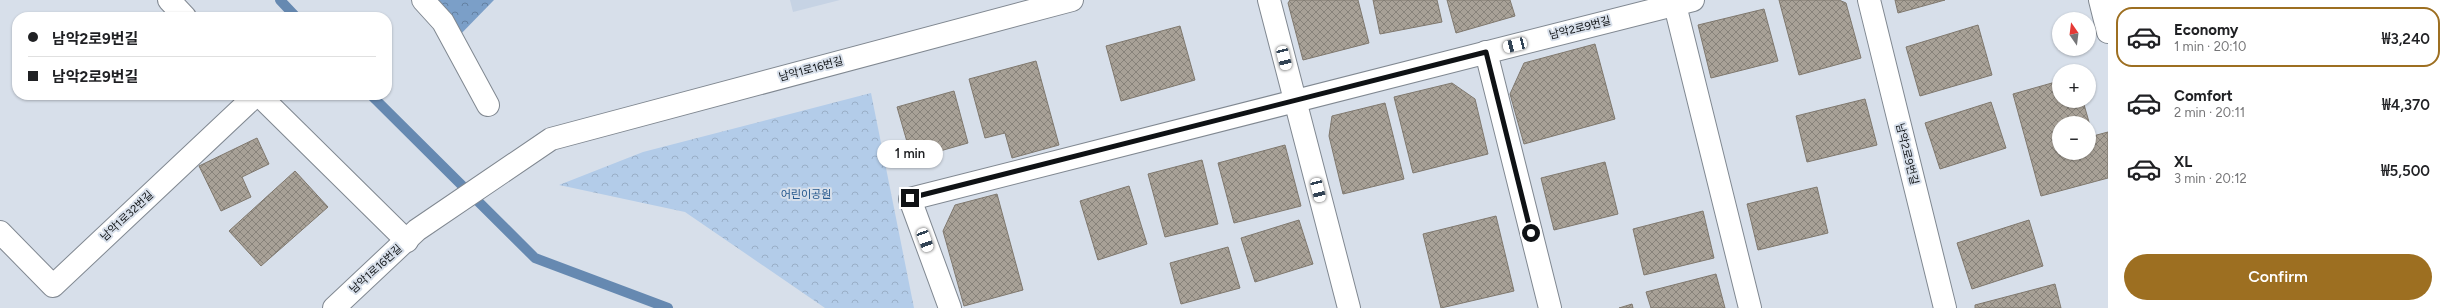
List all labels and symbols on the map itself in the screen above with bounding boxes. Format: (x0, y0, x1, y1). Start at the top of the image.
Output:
north arrow (2052, 12, 2096, 56)
street label: 남악2로9번길 (1548, 14, 1612, 42)
car (1502, 36, 1528, 54)
car (1275, 45, 1293, 71)
street label: 남악1로16번길 (777, 54, 845, 84)
street label: 남악2로9번길 (1893, 122, 1921, 186)
callout: 1 min (877, 140, 943, 168)
car (1309, 177, 1327, 203)
street label: 남악1로32번길 (98, 188, 156, 244)
park label: 어린이공원 (781, 188, 831, 201)
route end (901, 189, 919, 207)
route start (1522, 224, 1540, 242)
car (915, 227, 935, 253)
street label: 남악1로16번길 (347, 242, 405, 296)

